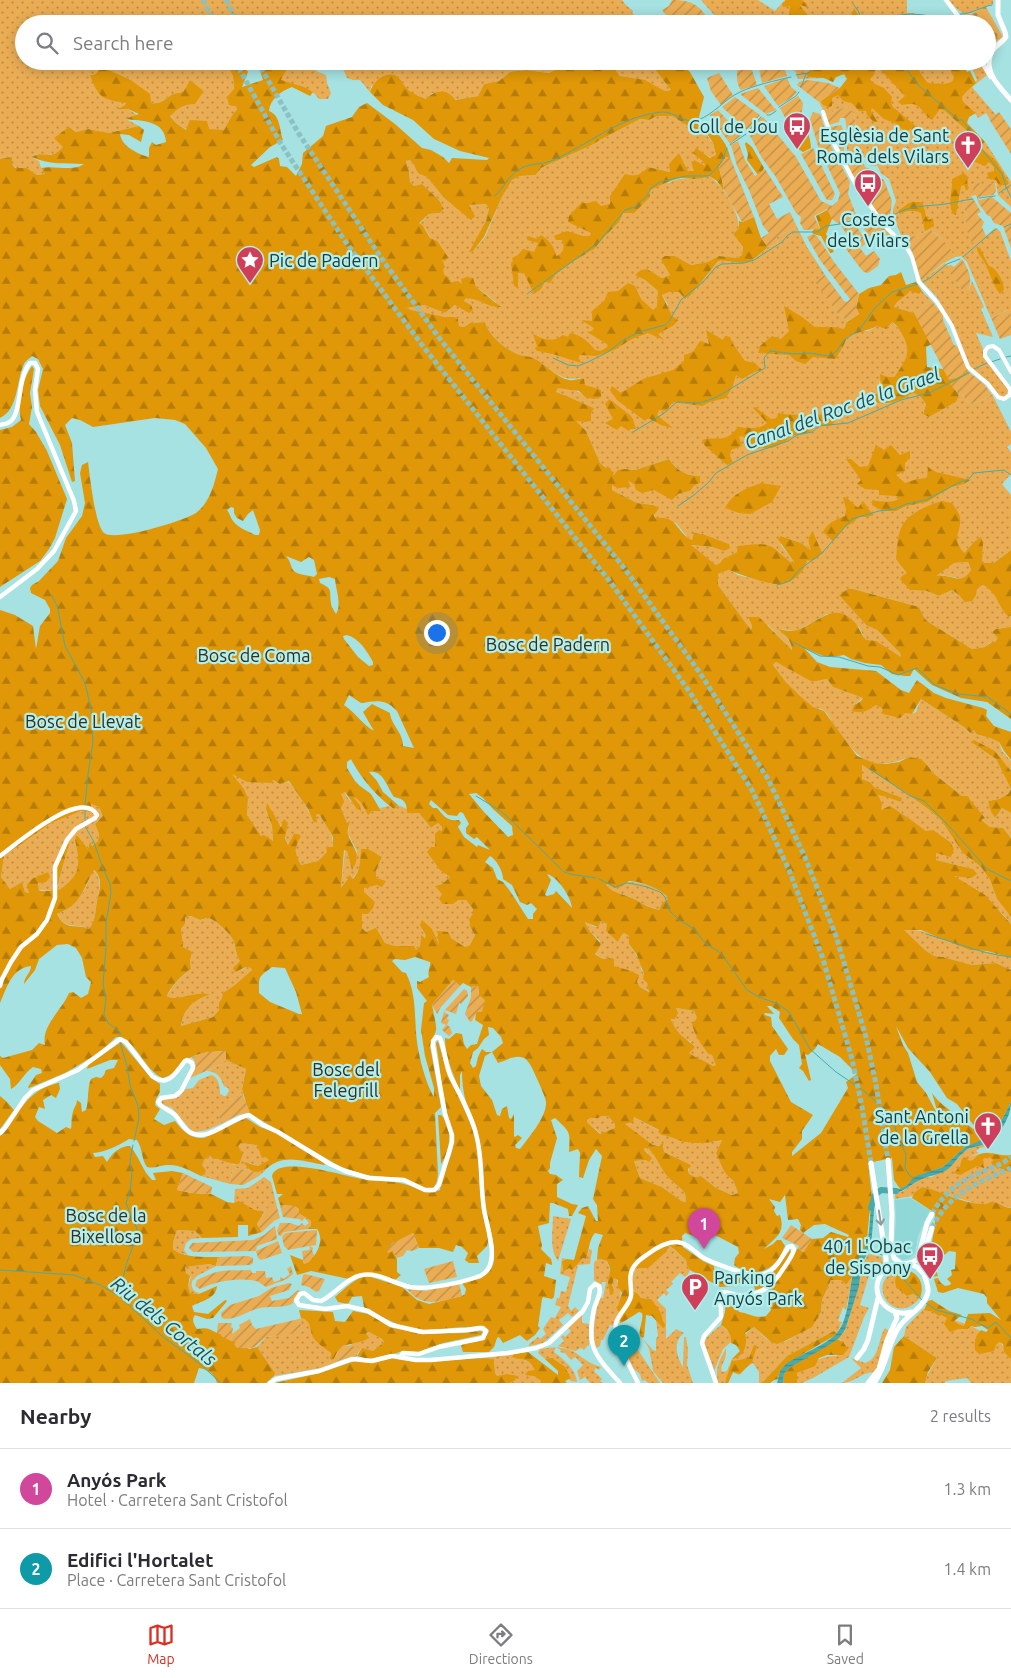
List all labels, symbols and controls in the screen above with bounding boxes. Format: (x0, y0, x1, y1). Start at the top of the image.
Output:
search box (15, 15, 996, 70)
icon: search (33, 29, 61, 57)
text: Search here (73, 32, 173, 54)
bus stop icon: Coll de Jou (782, 111, 812, 150)
place label: Coll de Jou (689, 116, 778, 136)
place label: Esglèsia de Sant Romà dels Vilars (816, 125, 949, 166)
church icon: Esglèsia de Sant Romà dels Vilars (953, 130, 983, 169)
bus stop icon: Costes dels Vilars (853, 168, 883, 207)
place label: Costes dels Vilars (827, 209, 909, 250)
place icon: Pic de Padern (235, 245, 265, 284)
place label: Pic de Padern (269, 250, 379, 270)
water label: Canal del Roc de la Grael (741, 362, 943, 454)
your location (424, 620, 450, 646)
park label: Bosc de Padern (486, 634, 610, 654)
park label: Bosc de Coma (197, 645, 311, 665)
park label: Bosc de Llevat (25, 711, 141, 731)
park label: Bosc del Felegrill (312, 1059, 380, 1100)
place label: Sant Antoni de la Grella (875, 1106, 969, 1147)
church icon: Sant Antoni de la Grella (973, 1111, 1003, 1150)
park label: Bosc de la Bixellosa (66, 1205, 146, 1246)
pin: 1 (688, 1208, 720, 1249)
one-way arrow (875, 1210, 885, 1226)
place label: 401 L'Obac de Sispony (823, 1236, 911, 1277)
bus stop icon: 401 L'Obac de Sispony (915, 1241, 945, 1280)
place label: Parking Anyós Park (714, 1267, 803, 1308)
water label: Riu dels Cortals (107, 1272, 221, 1370)
parking icon: Parking Anyós Park (680, 1272, 710, 1311)
pin: 2 (608, 1325, 640, 1366)
text: Nearby (20, 1404, 91, 1428)
text: 2 results (930, 1407, 991, 1425)
text: Anyós Park (67, 1469, 166, 1491)
text: 1 (31, 1480, 41, 1498)
text: 1.3 km (943, 1480, 991, 1498)
text: Hotel · Carretera Sant Cristofol (67, 1491, 288, 1509)
text: Edifici l'Hortalet (67, 1549, 213, 1571)
text: 2 (31, 1560, 41, 1578)
text: 1.4 km (943, 1560, 991, 1578)
text: Place · Carretera Sant Cristofol (67, 1571, 286, 1589)
tab: Map (147, 1621, 175, 1667)
tab: Directions (469, 1621, 533, 1667)
tab: Saved (827, 1621, 864, 1667)

